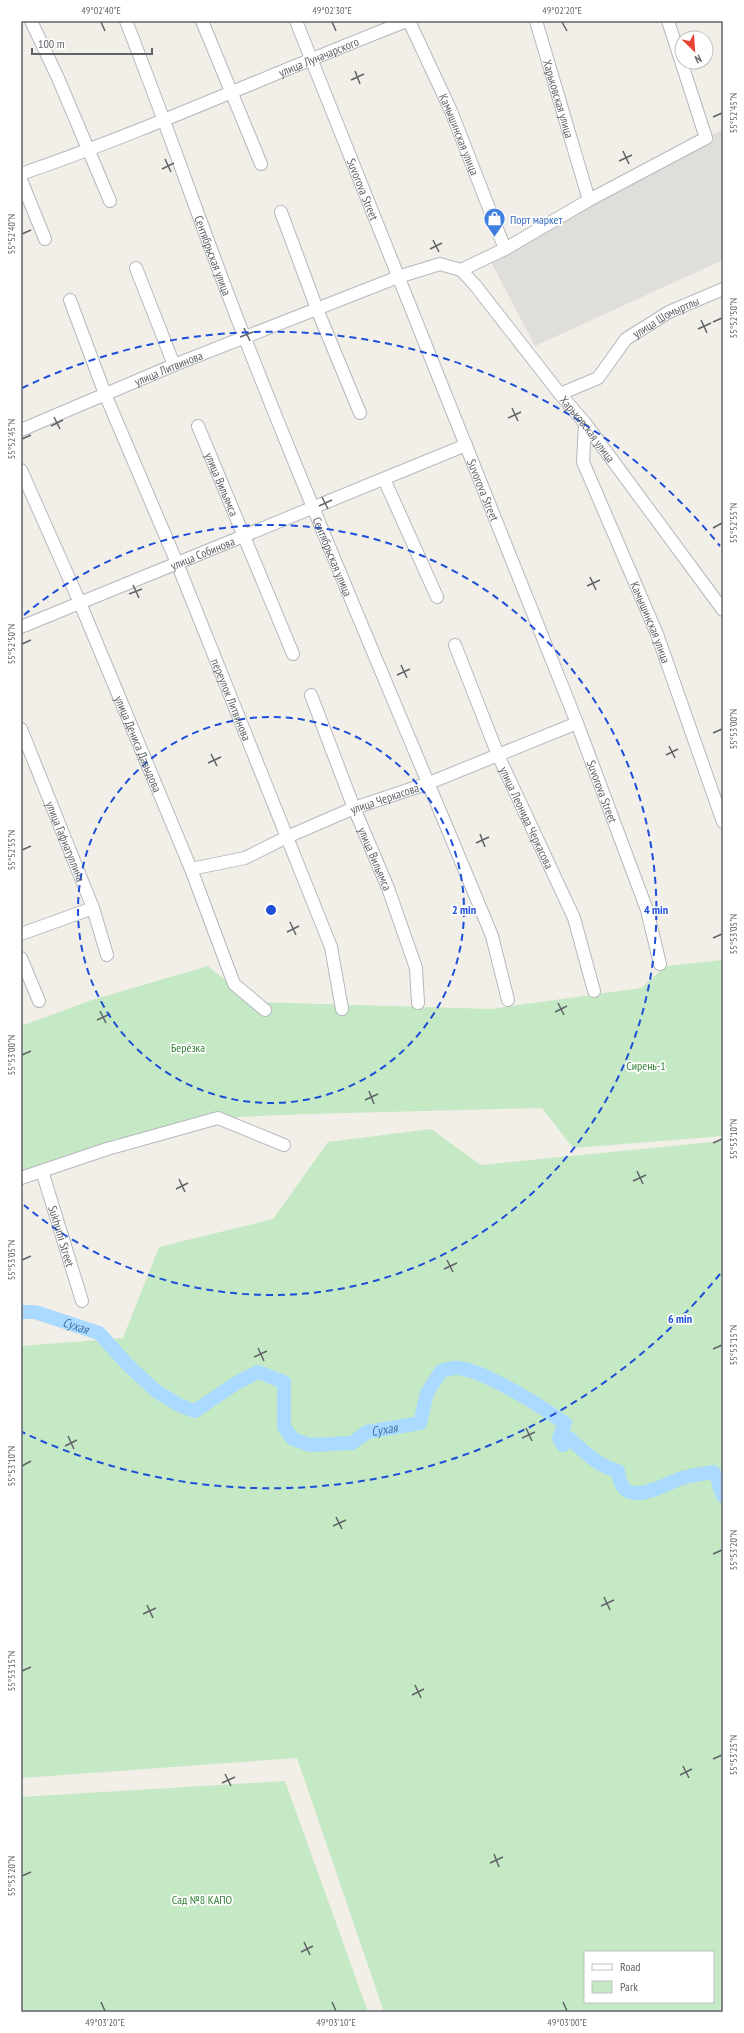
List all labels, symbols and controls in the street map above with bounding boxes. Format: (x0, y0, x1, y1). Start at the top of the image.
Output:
text: 49°02'40"E (81, 4, 121, 17)
text: 49°02'30"E (312, 4, 352, 17)
text: 49°02'20"E (542, 4, 582, 17)
scale bar (32, 30, 152, 56)
north arrow (674, 30, 714, 70)
street label: улица Луначарского (276, 33, 361, 79)
text: 100 m (38, 36, 65, 51)
text: N (693, 51, 704, 67)
street label: Харьковская улица (540, 58, 578, 140)
street label: Камышинская улица (436, 91, 483, 177)
text: 55°52'45"N (727, 93, 740, 133)
street label: Suvorova Street (344, 156, 383, 223)
shop icon: Порт маркет (482, 206, 508, 239)
place label: Порт маркет (510, 212, 562, 227)
street label: Сентябрьская улица (192, 213, 235, 298)
text: 55°52'40"N (5, 214, 18, 254)
street label: улица Шомыртлы (630, 293, 701, 341)
text: 55°52'50"N (727, 298, 740, 338)
street label: улица Литвинова (132, 347, 205, 389)
street label: Харьковская улица (557, 392, 619, 465)
text: 55°52'45"N (5, 419, 18, 459)
street label: улица Вильямса (202, 450, 242, 518)
street label: Suvorova Street (465, 457, 503, 524)
text: 55°52'55"N (727, 503, 740, 543)
street label: Сентябрьская улица (310, 515, 356, 598)
street label: улица Собинова (168, 533, 237, 573)
street label: Камышинская улица (628, 579, 674, 665)
text: 55°52'50"N (5, 624, 18, 664)
street label: переулок Литвинова (209, 656, 255, 743)
street label: улица Дениса Давыдова (112, 693, 166, 794)
text: 55°53'00"N (727, 709, 740, 749)
street label: Suvorova Street (584, 758, 621, 825)
street label: улица Леонида Черкасова (497, 764, 557, 871)
street label: улица Черкасова (347, 779, 421, 816)
street label: улица Гафиатуллина (43, 799, 89, 884)
street label: улица Вильямса (355, 825, 396, 893)
text: 55°52'55"N (5, 830, 18, 870)
text: 2 min (452, 902, 476, 917)
text: 4 min (644, 902, 668, 917)
centre of rings (264, 903, 278, 917)
text: 55°53'05"N (727, 914, 740, 954)
text: 55°53'00"N (5, 1035, 18, 1075)
park label: Берёзка (171, 1040, 205, 1055)
park label: Сирень-1 (626, 1058, 666, 1073)
text: 55°53'10"N (727, 1119, 740, 1159)
street label: Sukhumi Street (46, 1203, 79, 1269)
text: 55°53'05"N (5, 1240, 18, 1280)
text: 6 min (668, 1311, 692, 1326)
water label: Сухая (61, 1313, 92, 1338)
text: 55°53'15"N (727, 1325, 740, 1365)
water label: Сухая (370, 1418, 400, 1440)
text: 55°53'10"N (5, 1446, 18, 1486)
text: 55°53'20"N (727, 1530, 740, 1570)
text: 55°53'15"N (5, 1651, 18, 1691)
text: 55°53'25"N (727, 1735, 740, 1775)
text: 55°53'20"N (5, 1856, 18, 1896)
park label: Сад №8 КАПО (172, 1892, 233, 1907)
legend (584, 1951, 714, 2003)
text: Road (620, 1959, 640, 1974)
text: Park (620, 1979, 638, 1994)
text: 49°03'20"E (85, 2016, 125, 2029)
text: 49°03'10"E (316, 2016, 356, 2029)
text: 49°03'00"E (547, 2016, 587, 2029)

